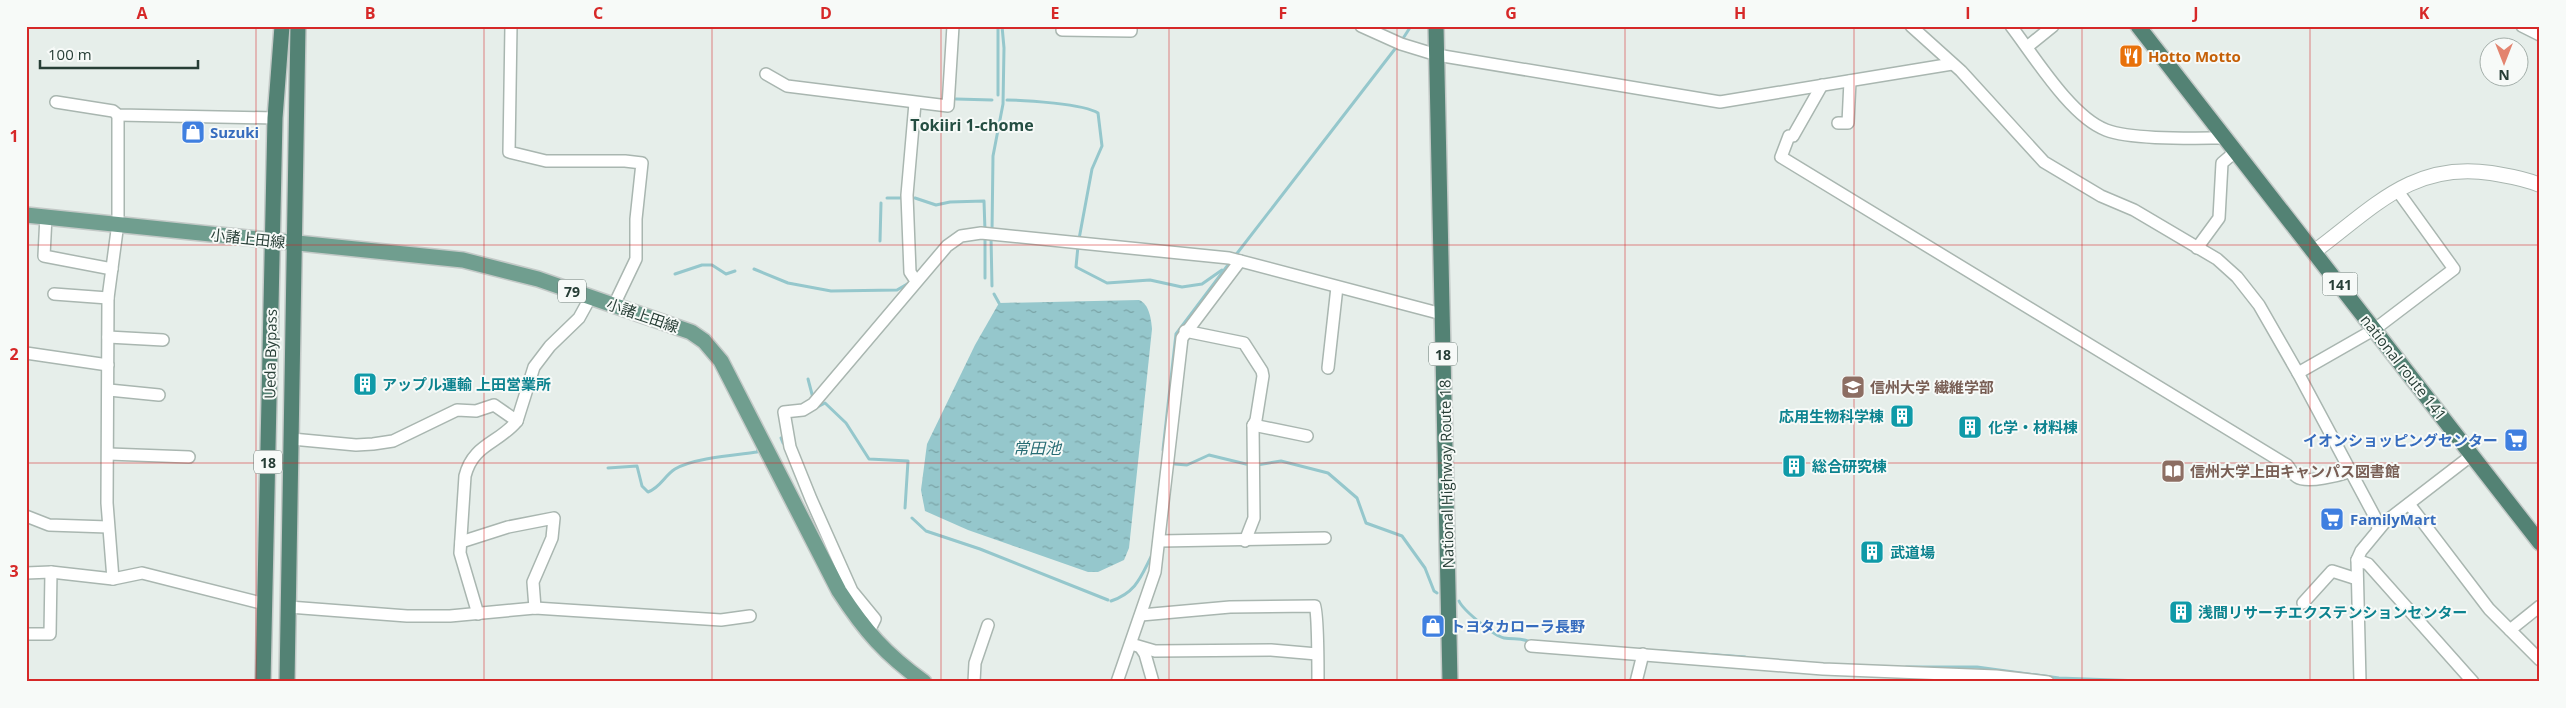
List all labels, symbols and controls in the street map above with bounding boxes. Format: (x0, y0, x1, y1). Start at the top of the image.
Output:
text: A (136, 2, 148, 24)
text: B (365, 2, 375, 24)
text: C (593, 2, 603, 24)
text: D (820, 2, 832, 24)
text: E (1051, 2, 1060, 24)
text: F (1279, 2, 1287, 24)
text: G (1505, 2, 1517, 24)
text: H (1734, 2, 1746, 24)
text: I (1965, 2, 1971, 24)
text: J (2191, 2, 2199, 24)
text: K (2419, 2, 2430, 24)
scale bar (40, 38, 198, 70)
north arrow (2478, 38, 2528, 88)
restaurant icon: Hotto Motto (2118, 43, 2144, 69)
text: 100 m (48, 44, 92, 64)
place label: Hotto Motto (2148, 46, 2241, 66)
text: N (2498, 66, 2510, 85)
district label: Tokiiri 1-chome (910, 114, 1034, 136)
shop icon: Suzuki (180, 119, 206, 145)
place label: Suzuki (210, 122, 259, 142)
text: 1 (9, 125, 19, 147)
street label: 小諸上田線 (210, 224, 286, 252)
road number: 141 (2322, 272, 2358, 296)
road number: 79 (558, 280, 586, 302)
street label: 小諸上田線 (604, 293, 682, 337)
street label: Ueda Bypass (259, 309, 281, 399)
street label: national route 141 (2357, 310, 2451, 424)
road number: 18 (1429, 342, 1457, 366)
text: 2 (9, 343, 19, 365)
building icon: アップル運輸 上田営業所 (352, 371, 378, 397)
place label: アップル運輸 上田営業所 (382, 374, 551, 394)
school or university icon: 信州大学 繊維学部 (1840, 374, 1866, 400)
place label: 信州大学 繊維学部 (1870, 377, 1994, 397)
street label: National Highway Route 18 (1434, 379, 1458, 569)
building icon: 応用生物科学棟 (1889, 403, 1915, 429)
place label: 応用生物科学棟 (1779, 406, 1884, 426)
building icon: 化学・材料棟 (1957, 414, 1983, 440)
place label: 化学・材料棟 (1988, 417, 2078, 437)
supermarket icon: イオンショッピングセンター (2503, 427, 2529, 453)
place label: イオンショッピングセンター (2303, 430, 2498, 450)
water label: 常田池 (1013, 437, 1063, 459)
road number: 18 (254, 451, 282, 474)
building icon: 総合研究棟 (1781, 453, 1807, 479)
place label: 総合研究棟 (1812, 456, 1887, 476)
library icon: 信州大学上田キャンパス図書館 (2160, 458, 2186, 484)
place label: 信州大学上田キャンパス図書館 (2190, 461, 2400, 481)
supermarket icon: FamilyMart (2319, 506, 2345, 532)
place label: FamilyMart (2350, 509, 2437, 529)
building icon: 武道場 (1859, 539, 1885, 565)
place label: 武道場 (1890, 542, 1935, 562)
text: 3 (9, 560, 19, 582)
building icon: 浅間リサーチエクステンションセンター (2168, 599, 2194, 625)
place label: 浅間リサーチエクステンションセンター (2198, 602, 2468, 622)
shop icon: トヨタカローラ長野 (1420, 613, 1446, 639)
place label: トヨタカローラ長野 (1450, 616, 1585, 636)

